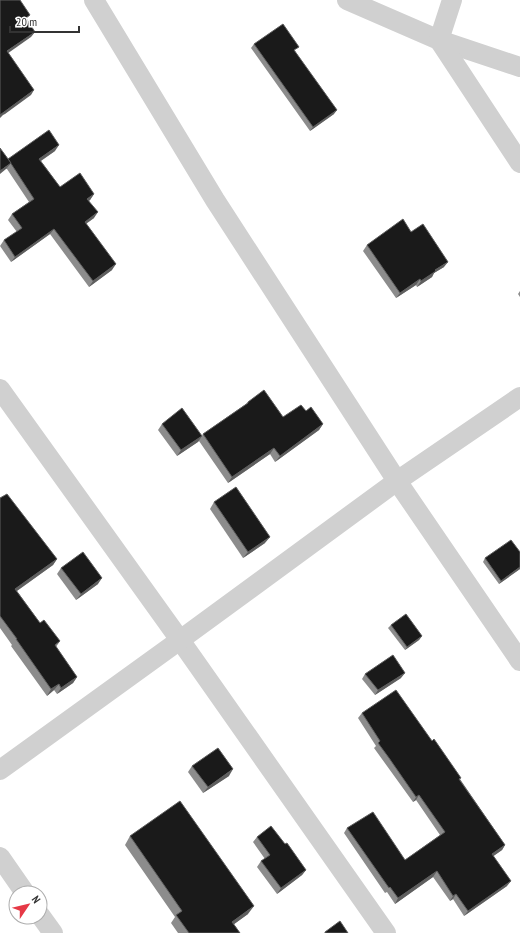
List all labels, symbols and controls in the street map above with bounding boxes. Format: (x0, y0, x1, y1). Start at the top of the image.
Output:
scale bar (10, 8, 79, 34)
text: 20 m (16, 14, 37, 29)
north arrow (8, 885, 48, 925)
text: N (29, 893, 44, 906)

